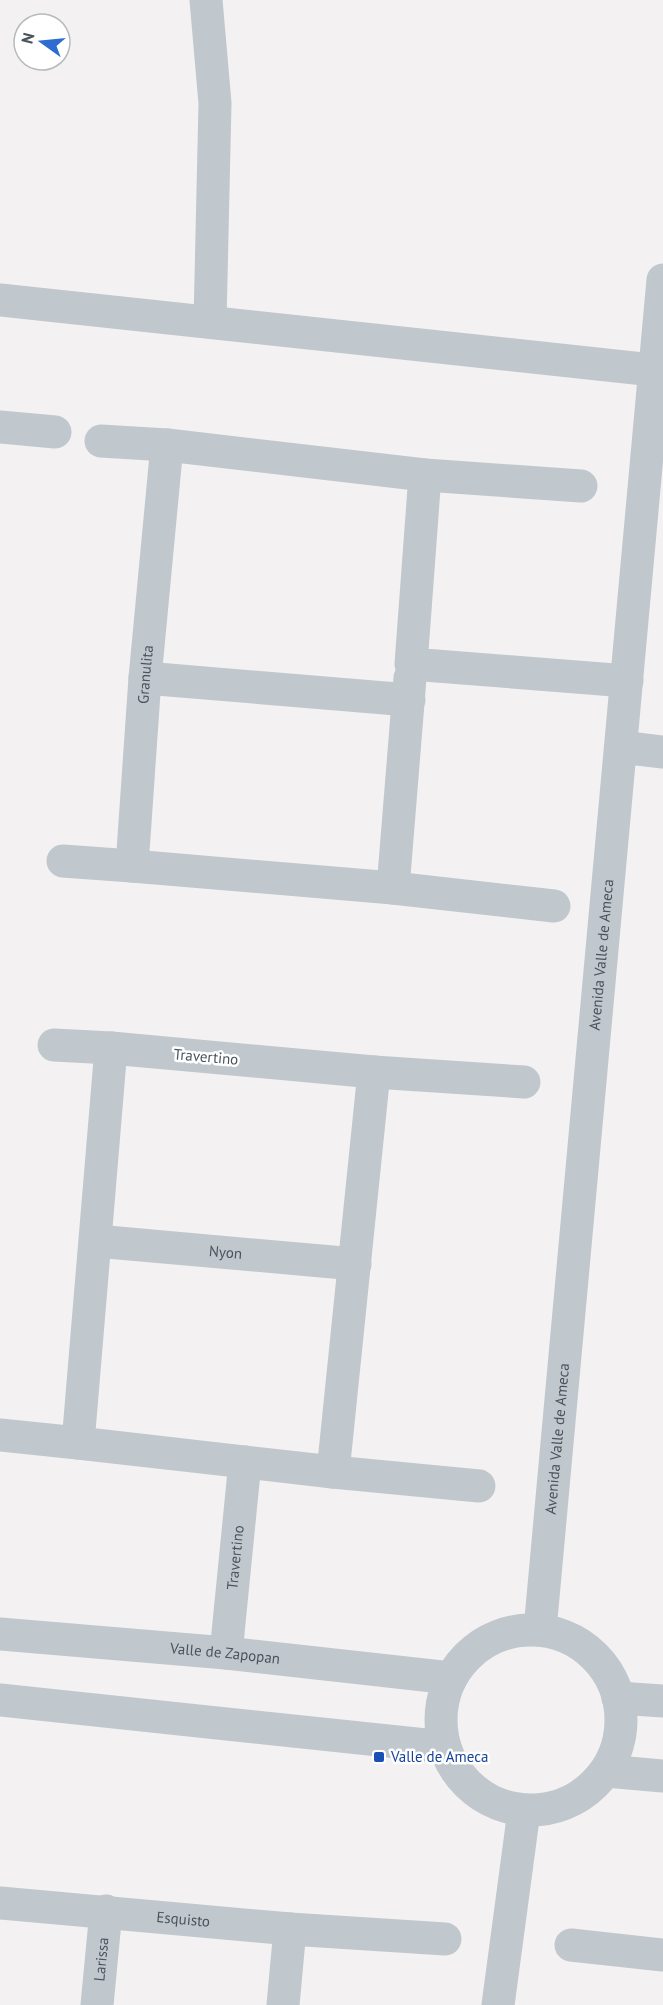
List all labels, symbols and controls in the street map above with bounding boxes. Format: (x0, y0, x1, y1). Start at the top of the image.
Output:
north arrow (12, 12, 72, 72)
text: N (16, 30, 39, 46)
street label: Granulita (133, 644, 157, 704)
street label: Avenida Valle de Ameca (585, 878, 617, 1031)
street label: Travertino (173, 1044, 239, 1069)
street label: Nyon (208, 1241, 243, 1263)
street label: Avenida Valle de Ameca (541, 1362, 573, 1515)
street label: Travertino (222, 1524, 248, 1591)
street label: Valle de Zapopan (168, 1638, 281, 1668)
place label: Valle de Ameca (390, 1747, 488, 1766)
marker: Valle de Ameca (372, 1750, 386, 1764)
street label: Esquisto (156, 1907, 211, 1931)
street label: Larissa (89, 1936, 112, 1982)

